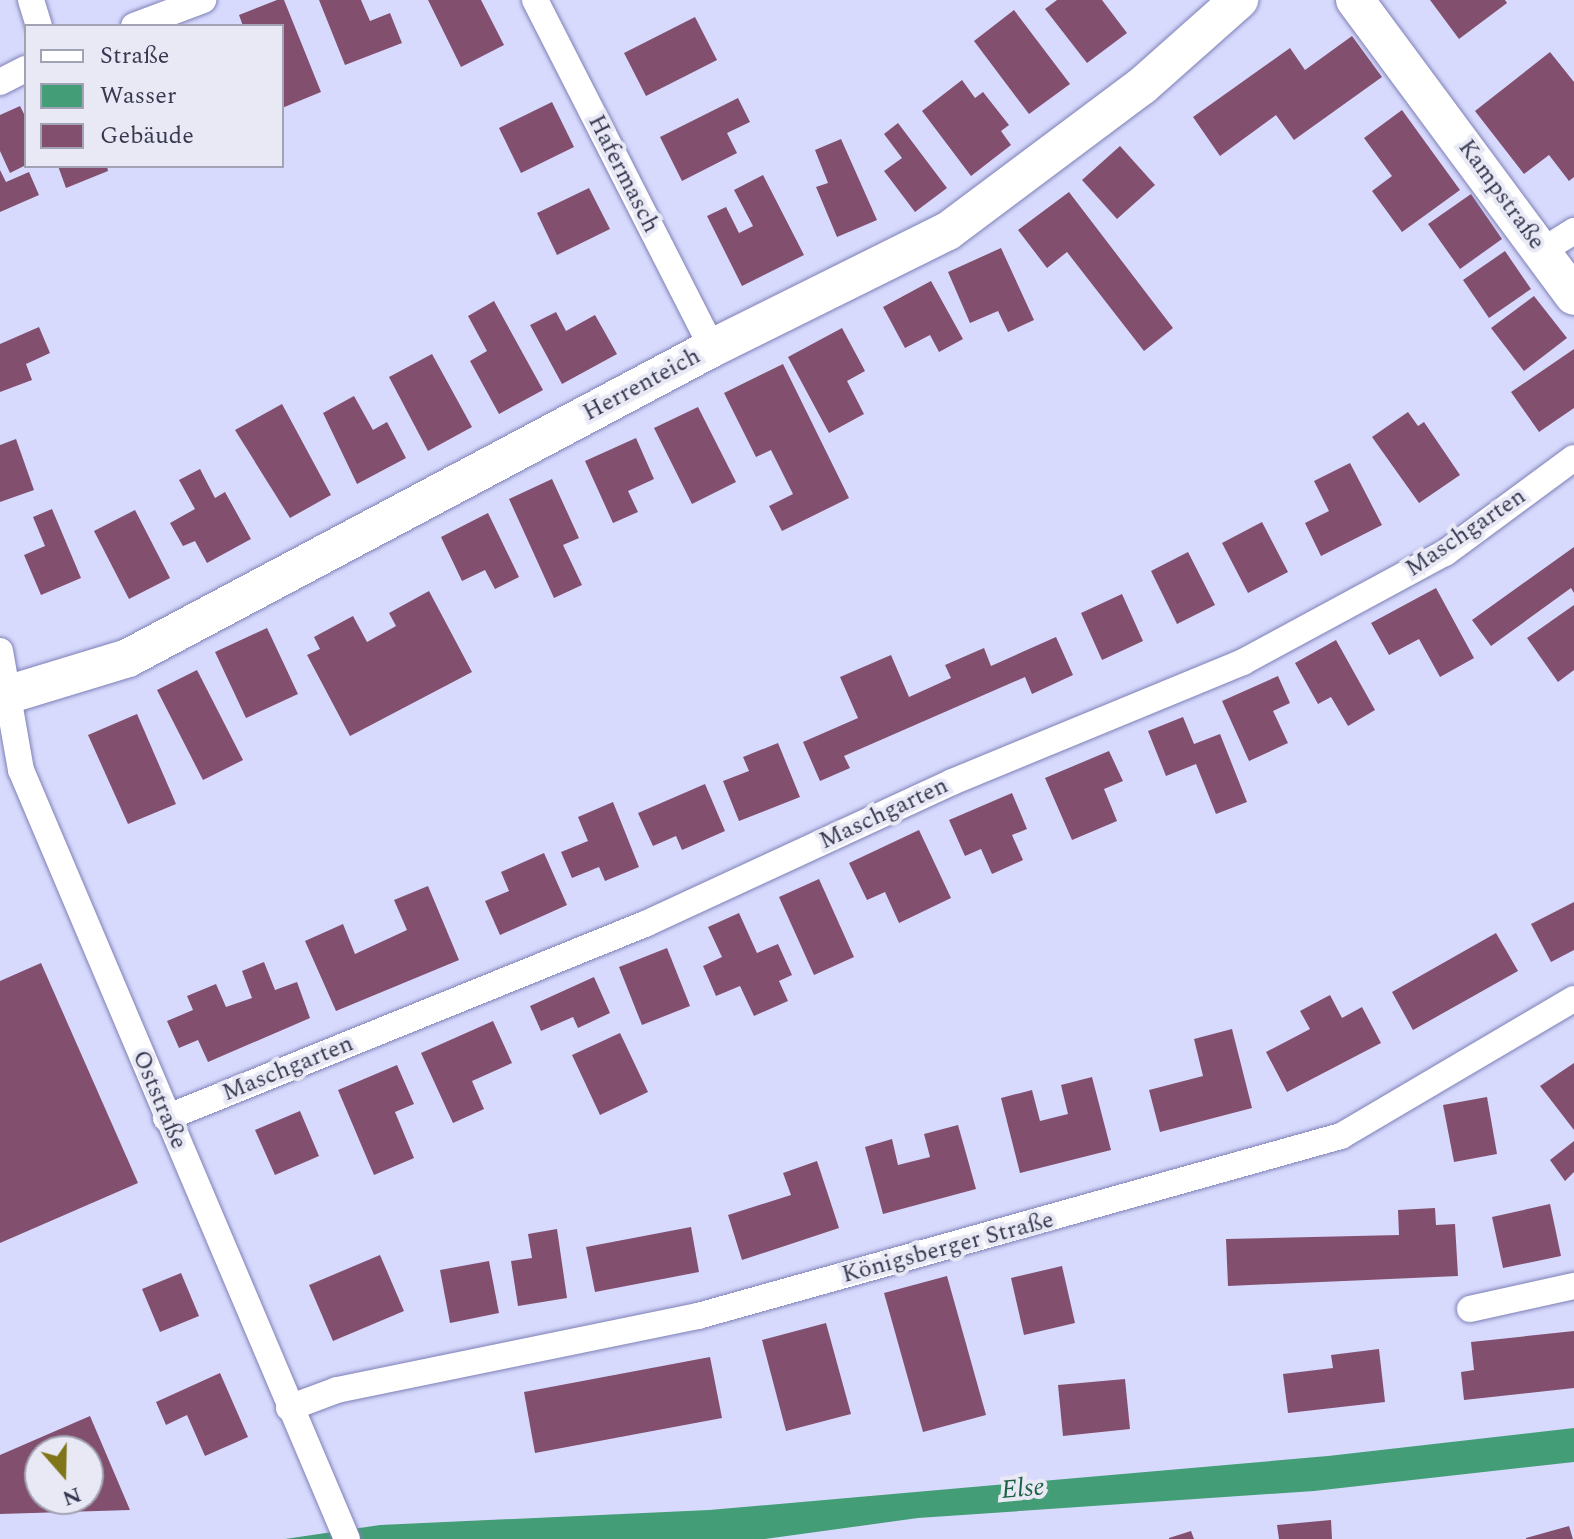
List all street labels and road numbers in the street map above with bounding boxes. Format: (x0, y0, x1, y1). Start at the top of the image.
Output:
street label: Hafermasch (581, 110, 665, 238)
street label: Kampstraße (1451, 134, 1551, 256)
street label: Herrenteich (578, 342, 706, 428)
street label: Maschgarten (1400, 482, 1532, 584)
street label: Maschgarten (815, 772, 953, 856)
street label: Maschgarten (218, 1030, 358, 1108)
street label: Oststraße (125, 1046, 193, 1154)
street label: Königsberger Straße (839, 1206, 1057, 1290)

